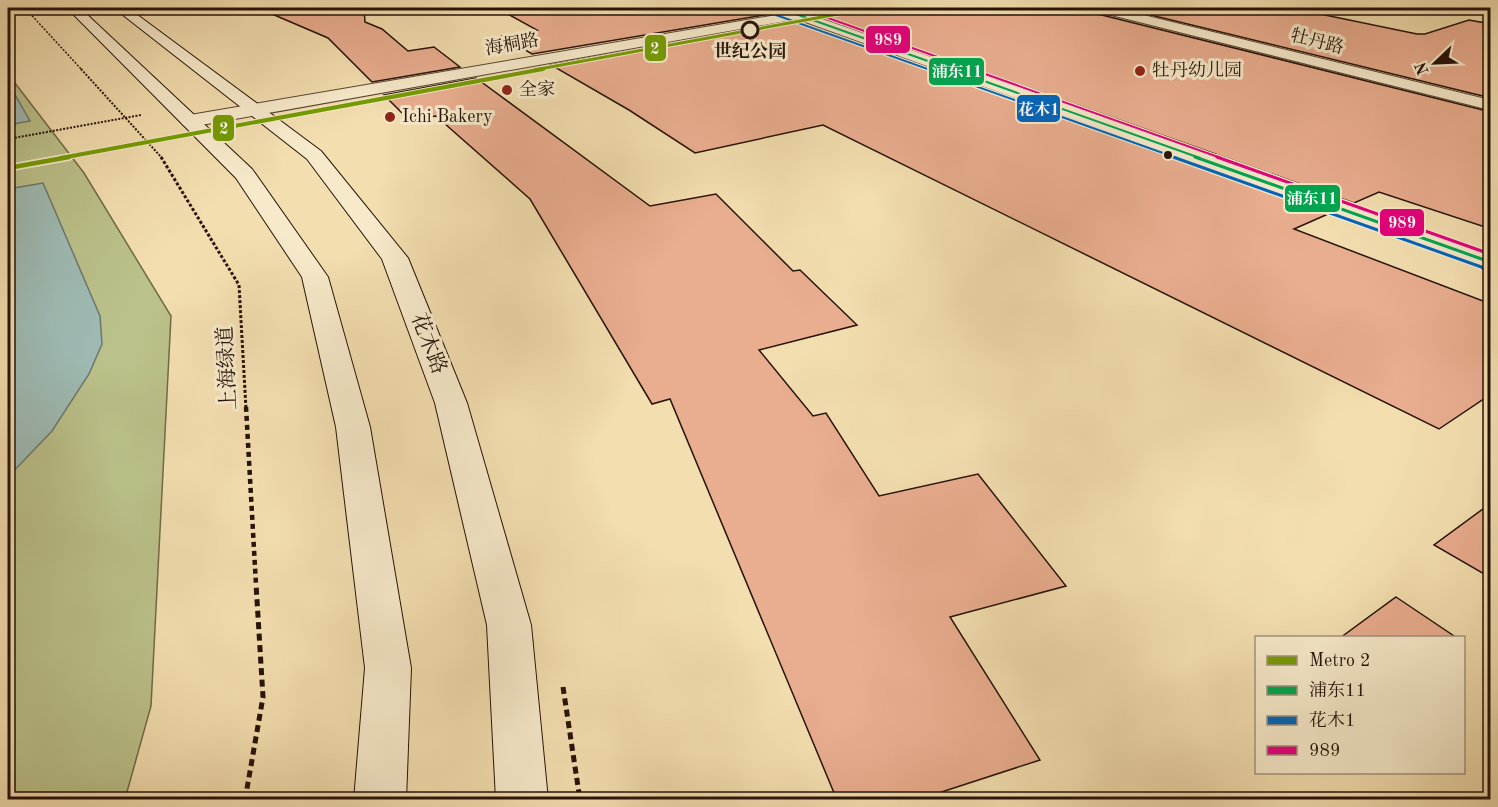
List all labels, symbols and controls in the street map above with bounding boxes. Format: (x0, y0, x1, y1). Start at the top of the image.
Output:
marker: 世纪公园 (741, 21, 759, 39)
line badge: 989 (865, 25, 911, 54)
street label: 牡丹路 (1289, 25, 1346, 57)
street label: 海桐路 (484, 29, 540, 59)
text: 989 (874, 33, 902, 49)
north arrow (1405, 33, 1465, 93)
line badge: 2 (644, 34, 667, 62)
place label: 世纪公园 (714, 41, 786, 61)
text: 2 (650, 42, 660, 58)
line badge: 浦东11 (928, 57, 985, 86)
text: N (1413, 59, 1433, 77)
place label: 牡丹幼儿园 (1152, 60, 1242, 80)
text: 浦东11 (932, 63, 982, 81)
marker: 牡丹幼儿园 (1133, 64, 1147, 78)
place label: 全家 (519, 79, 555, 99)
marker: 全家 (500, 83, 514, 97)
line badge: 花木1 (1016, 94, 1061, 123)
text: 花木1 (1018, 101, 1060, 119)
place label: Ichi Bakery (402, 108, 493, 126)
marker: Ichi Bakery (383, 110, 397, 124)
line badge: 2 (212, 114, 235, 142)
text: 2 (219, 122, 229, 138)
unlabelled marker (1162, 149, 1174, 161)
line badge: 浦东11 (1284, 184, 1341, 213)
text: 浦东11 (1287, 190, 1337, 208)
line badge: 989 (1379, 208, 1425, 237)
text: 989 (1388, 216, 1416, 232)
street label: 花木路 (407, 310, 451, 377)
street label: 上海绿道 (213, 326, 241, 411)
legend (1255, 636, 1465, 774)
text: Metro 2 (1309, 652, 1370, 670)
text: 浦东11 (1309, 680, 1366, 700)
text: 花木1 (1309, 710, 1355, 730)
text: 989 (1309, 742, 1340, 760)

